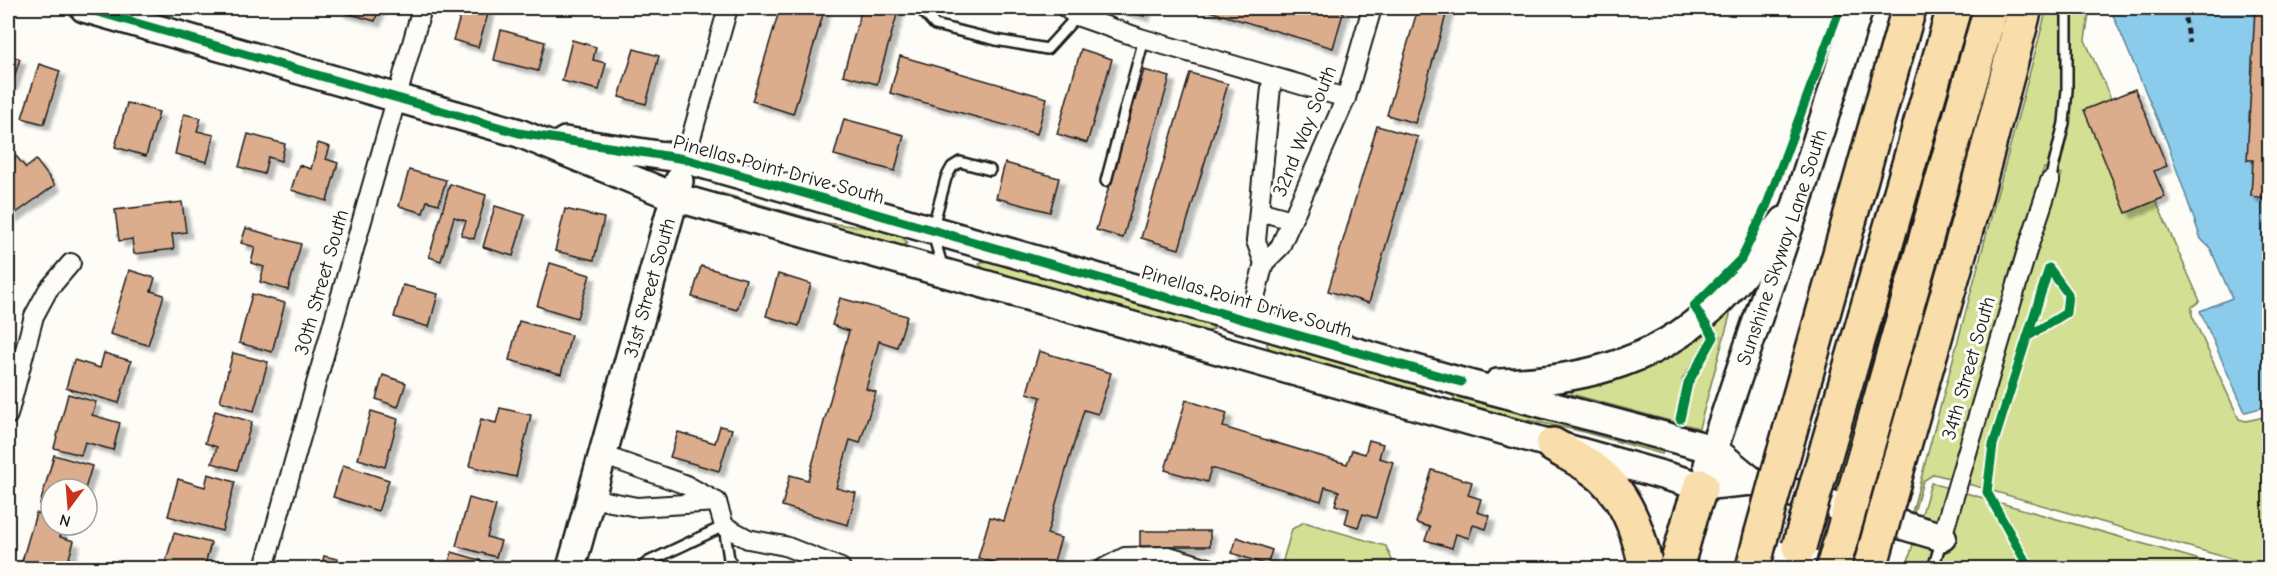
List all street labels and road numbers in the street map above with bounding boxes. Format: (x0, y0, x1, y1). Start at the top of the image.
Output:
street label: 32nd Way South (1268, 62, 1341, 200)
street label: Sunshine Skyway Lane South (1732, 126, 1832, 368)
street label: Pinellas Point Drive South (671, 130, 887, 209)
street label: 30th Street South (290, 207, 353, 358)
street label: 31st Street South (619, 215, 680, 360)
street label: Pinellas Point Drive South (1139, 260, 1355, 343)
street label: 34th Street South (1937, 294, 2000, 442)

